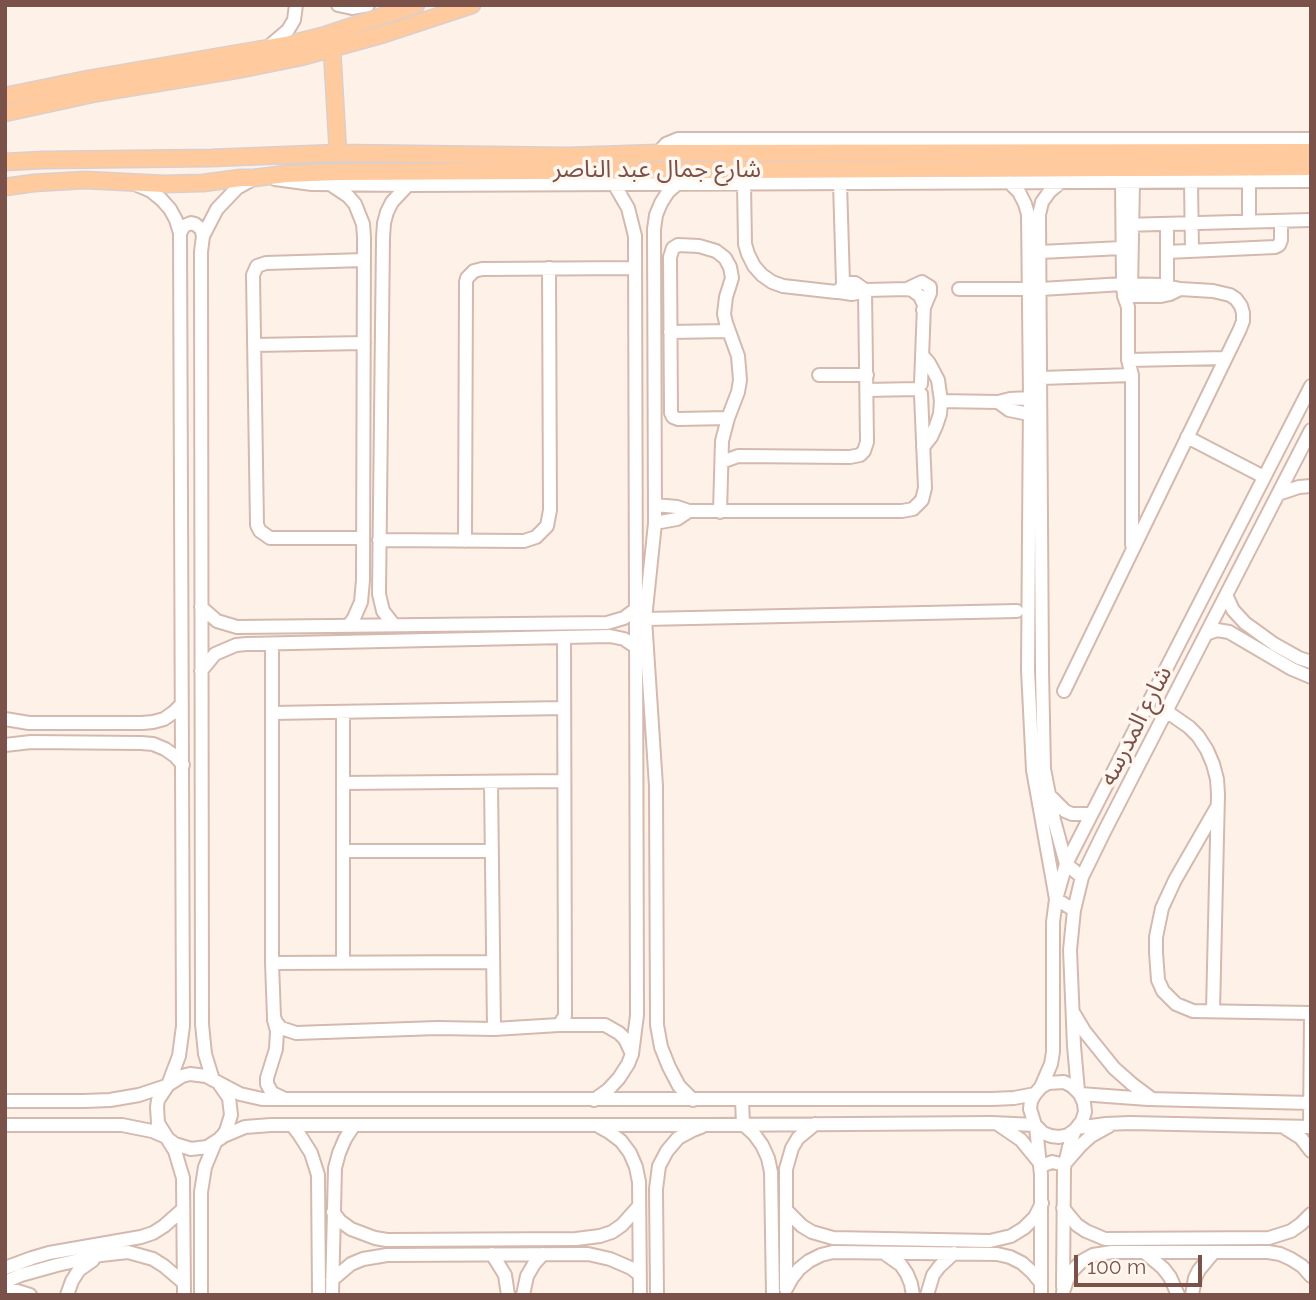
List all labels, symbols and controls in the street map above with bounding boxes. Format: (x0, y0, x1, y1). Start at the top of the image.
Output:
street label: شارع جمال عبد الناصر (553, 156, 761, 184)
street label: شارع المدرسه (1094, 662, 1178, 790)
scale bar (1078, 1240, 1206, 1284)
text: 100 m (1087, 1254, 1146, 1279)

